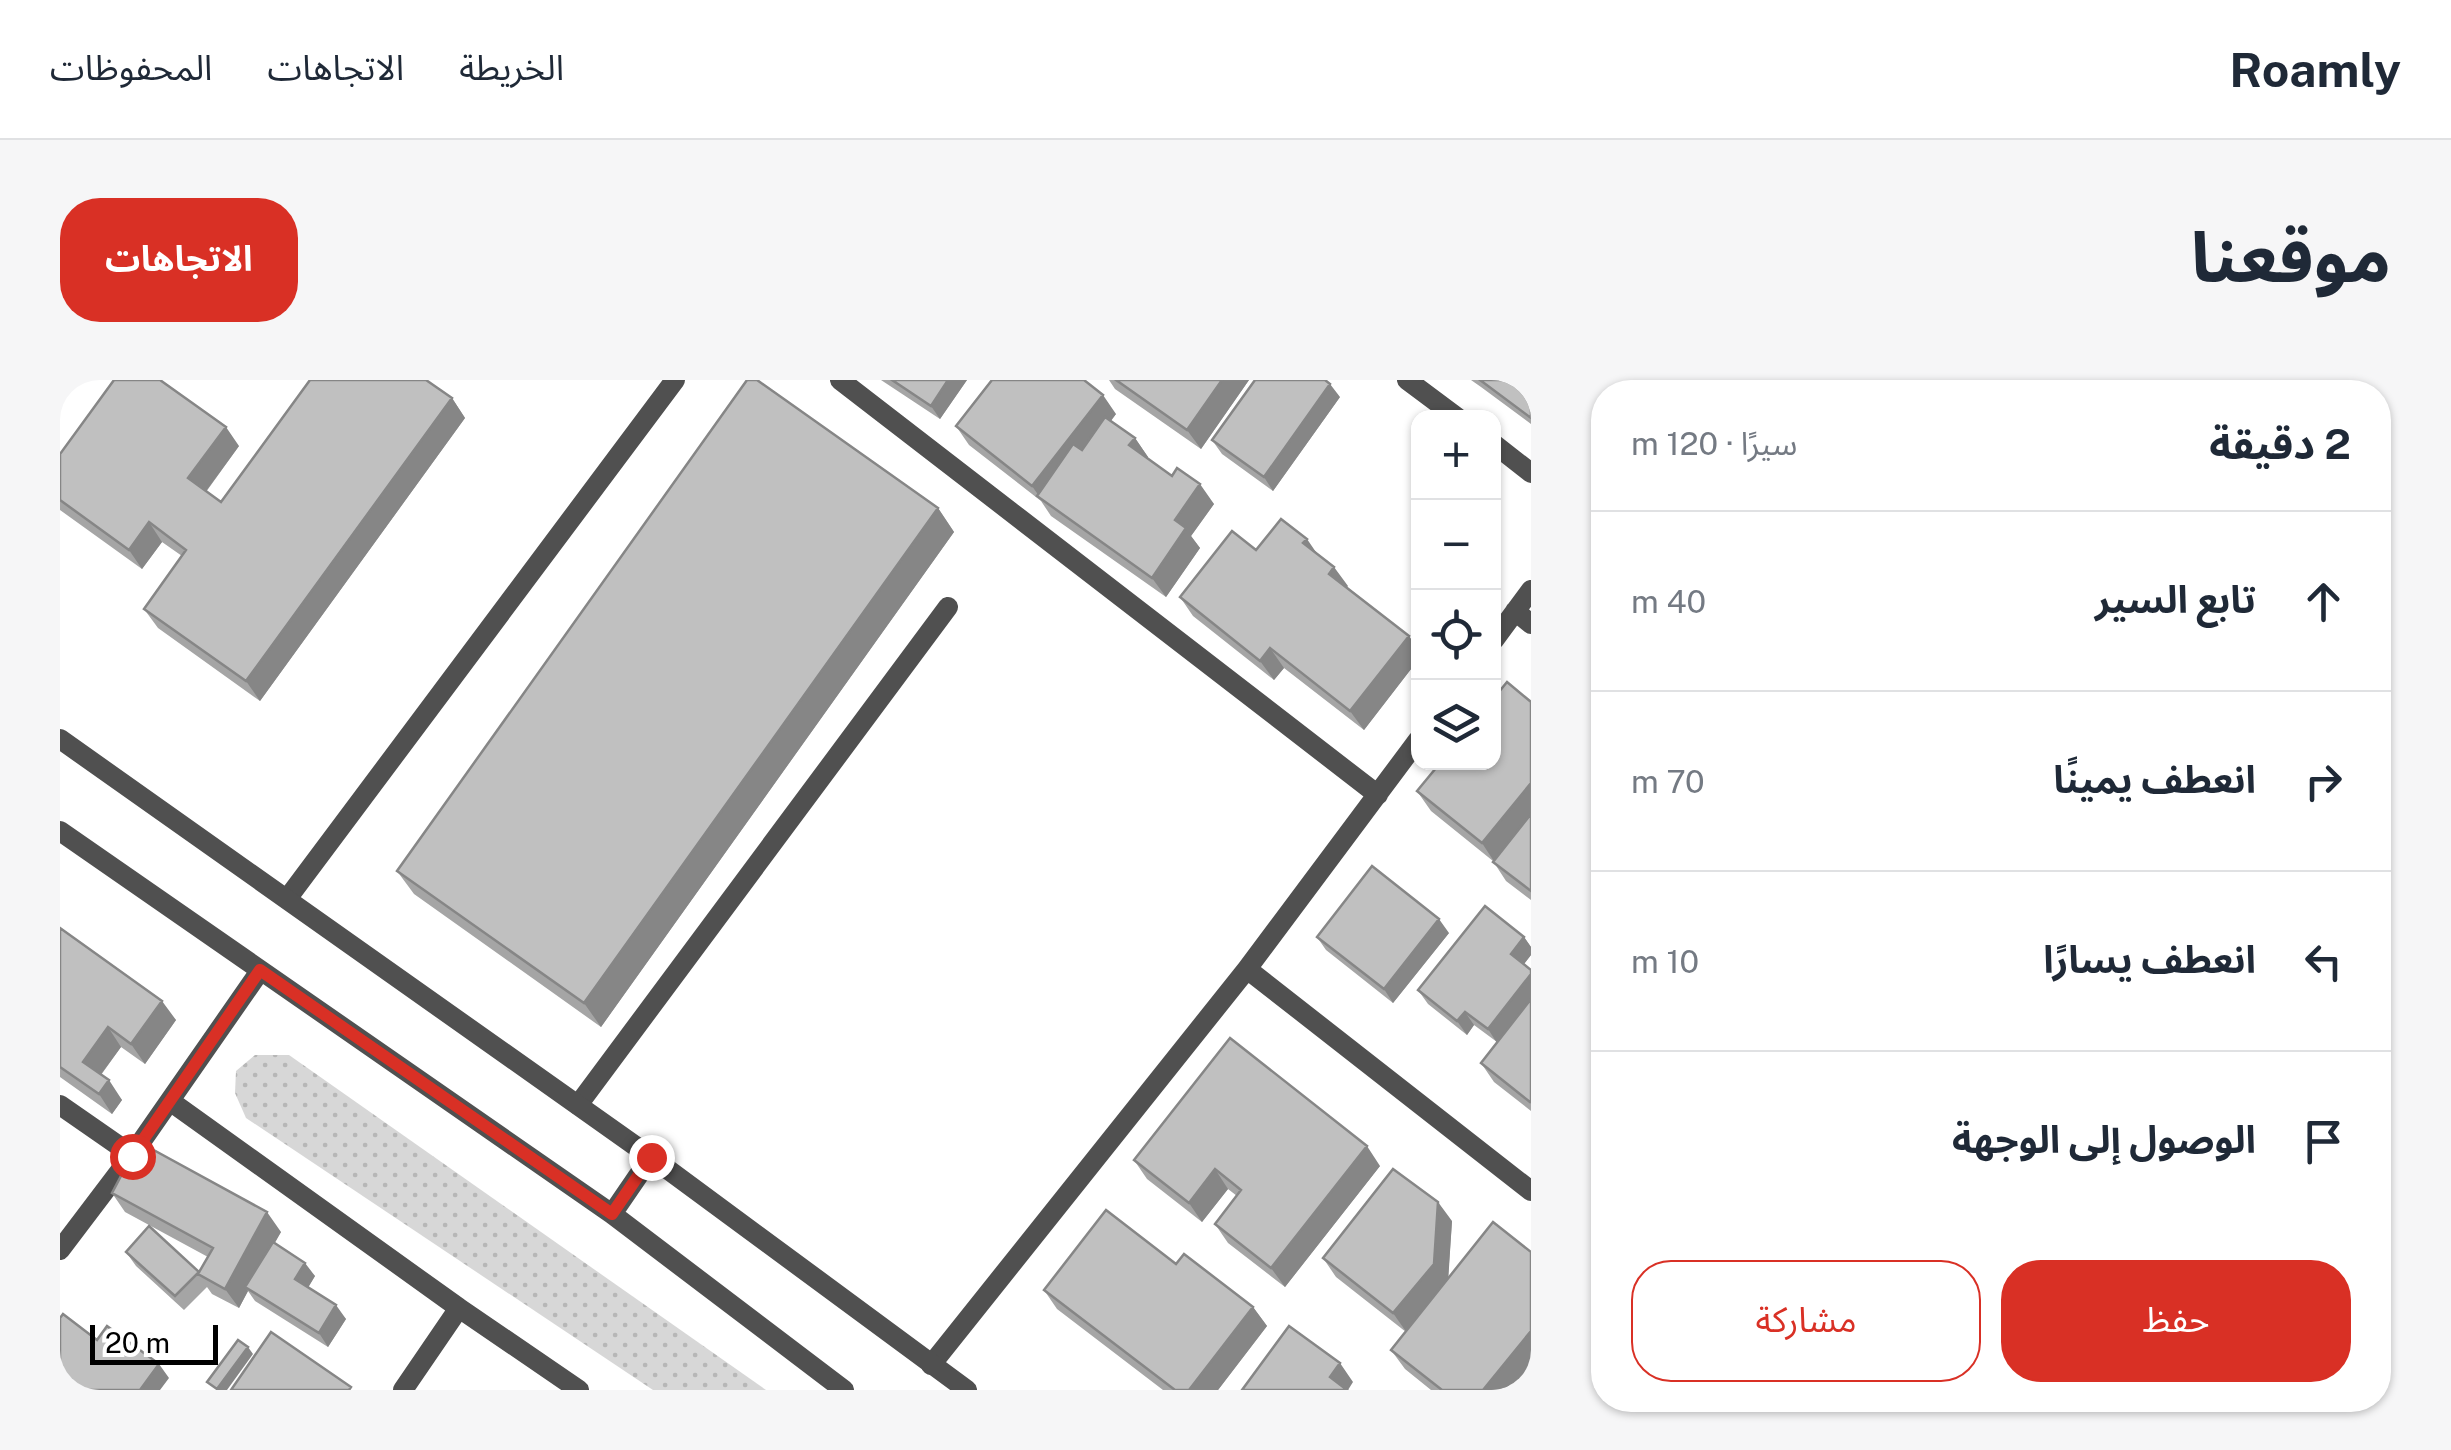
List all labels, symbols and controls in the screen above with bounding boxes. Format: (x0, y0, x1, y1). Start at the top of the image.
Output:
text: Roamly (2229, 41, 2401, 98)
text: المحفوظات (50, 47, 212, 88)
text: الاتجاهات (267, 47, 404, 88)
text: الخريطة (459, 47, 564, 88)
button: الاتجاهات (60, 198, 298, 322)
text: موقعنا (2190, 215, 2391, 298)
map controls (1411, 410, 1501, 770)
button: + (1411, 410, 1501, 500)
text: 2 دقيقة (2209, 419, 2351, 468)
text: سيرًا · 120 m (1631, 425, 1797, 462)
button: − (1411, 500, 1501, 590)
icon: ahead (2296, 574, 2351, 629)
text: تابع السير (2095, 577, 2256, 622)
text: 40 m (1631, 583, 1706, 620)
button: locate (1411, 590, 1501, 680)
button: layers (1411, 680, 1501, 770)
icon: right (2296, 754, 2351, 809)
text: انعطف يمينًا (2053, 757, 2256, 802)
text: 70 m (1631, 763, 1705, 800)
icon: left (2296, 934, 2351, 989)
text: انعطف يسارًا (2043, 937, 2256, 982)
text: 10 m (1631, 943, 1699, 980)
icon: arrive (2296, 1114, 2351, 1169)
text: الوصول إلى الوجهة (1952, 1117, 2256, 1162)
route start (110, 1134, 156, 1180)
route end (629, 1135, 675, 1181)
button: مشاركة (1631, 1260, 1981, 1382)
button: حفظ (2001, 1260, 2351, 1382)
scale bar (90, 1320, 218, 1364)
text: 20 m (105, 1326, 170, 1359)

